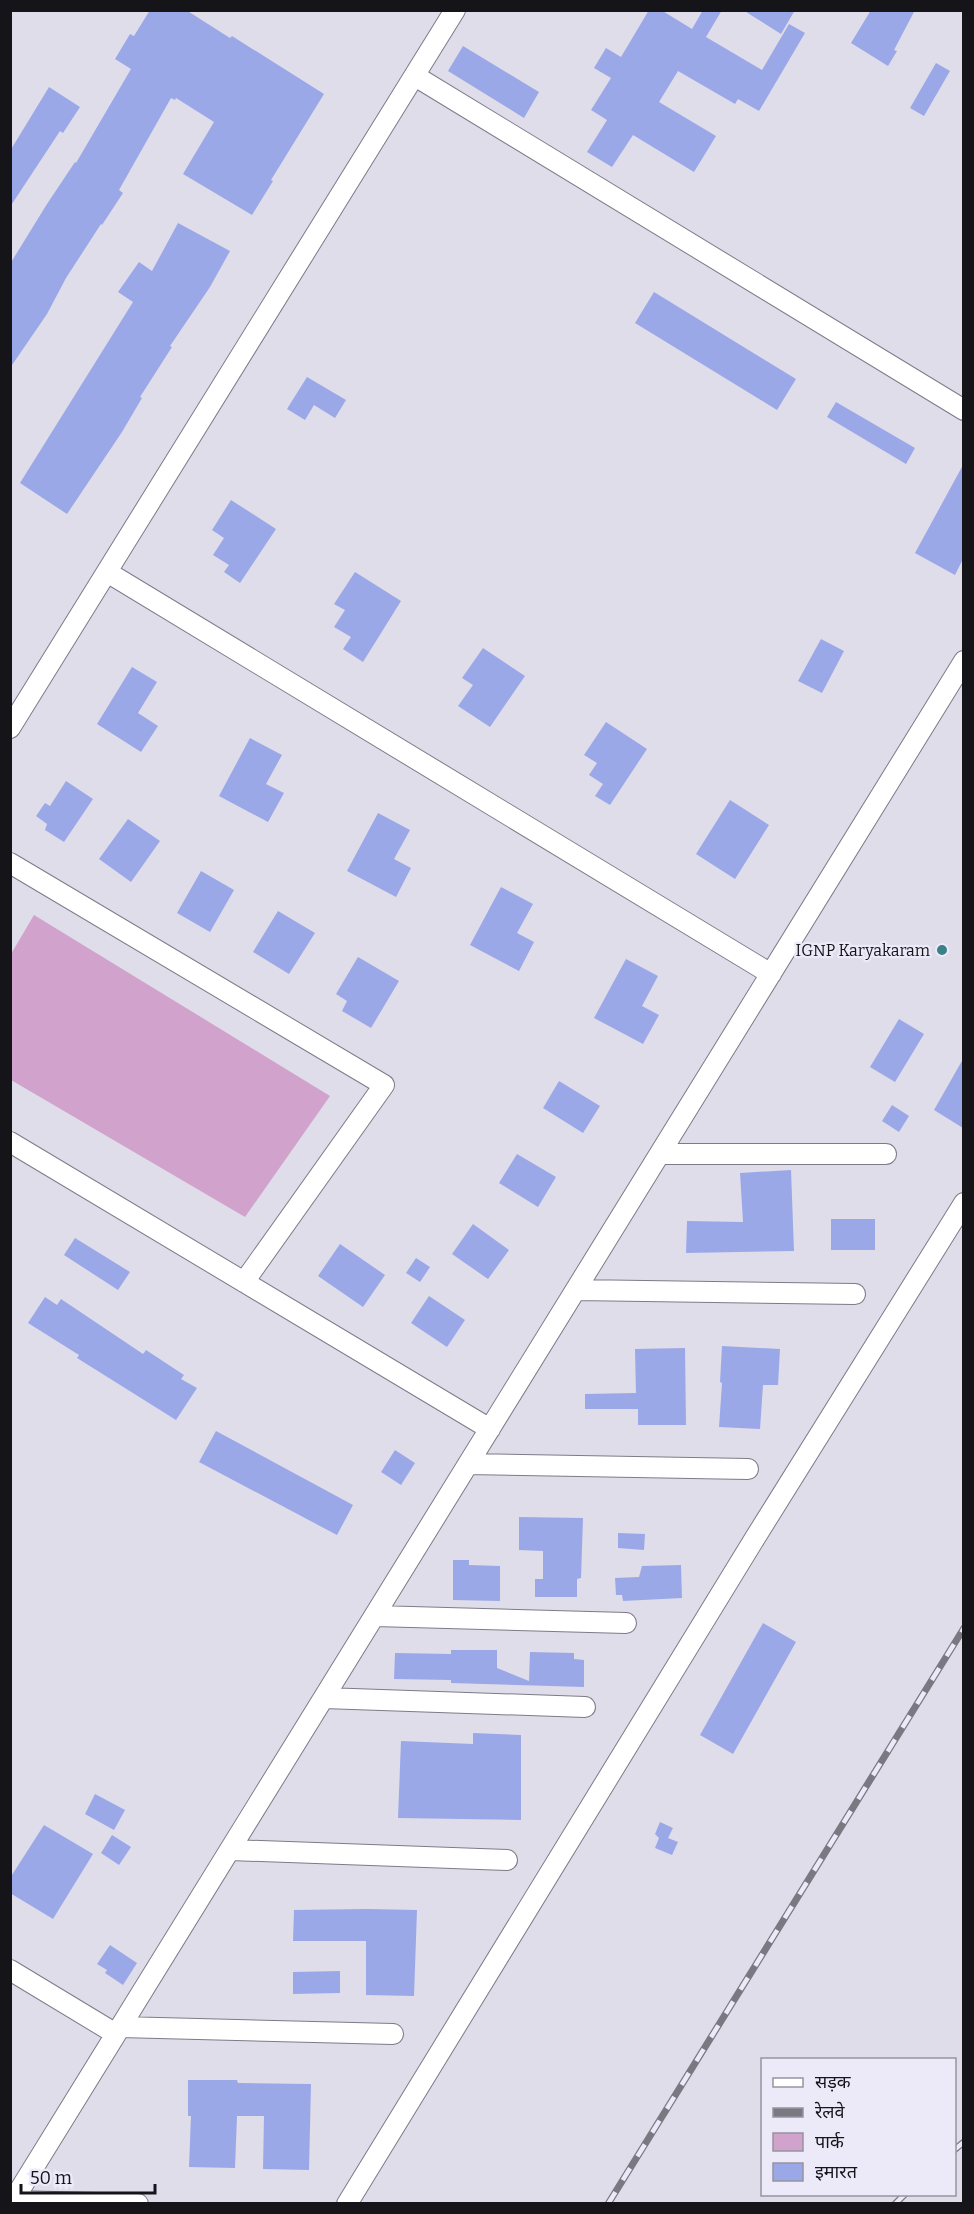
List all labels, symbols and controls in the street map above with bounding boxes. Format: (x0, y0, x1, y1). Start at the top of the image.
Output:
place label: IGNP Karyakaram (796, 941, 930, 960)
marker: IGNP Karyakaram (935, 943, 949, 957)
legend (761, 2058, 956, 2196)
text: सड़क (815, 2071, 852, 2093)
text: रेलवे (814, 2101, 846, 2123)
text: पार्क (815, 2131, 845, 2153)
scale bar (21, 2157, 154, 2195)
text: इमारत (815, 2161, 858, 2183)
text: 50 m (30, 2167, 72, 2189)

